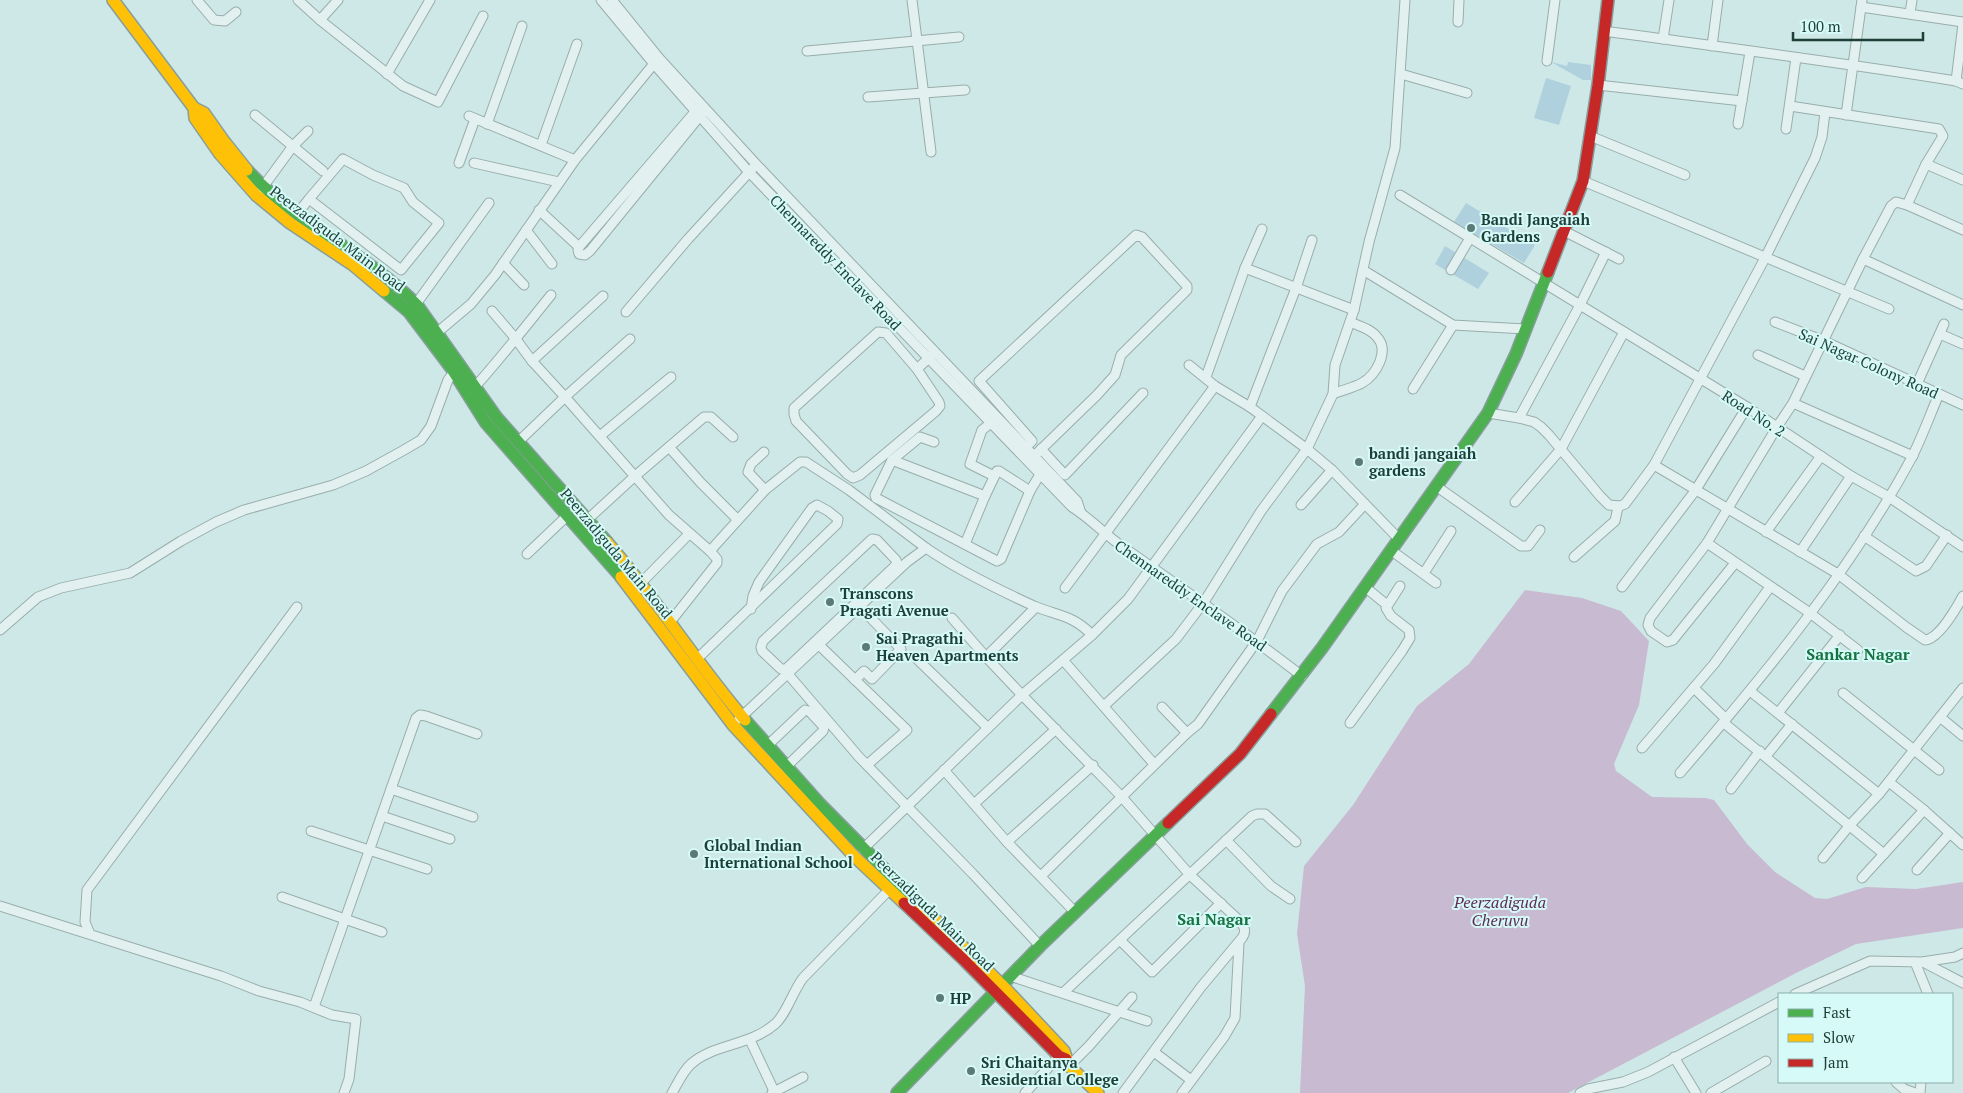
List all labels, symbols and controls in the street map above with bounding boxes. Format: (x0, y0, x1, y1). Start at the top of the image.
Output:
scale bar (1793, 10, 1923, 42)
text: 100 m (1800, 16, 1841, 36)
street label: Peerzadiguda Main Road (266, 181, 410, 295)
street label: Chennareddy Enclave Road (766, 190, 906, 334)
place label: Bandi Jangaiah Gardens (1481, 209, 1590, 246)
marker: Bandi Jangaiah Gardens (1465, 222, 1477, 234)
street label: Sai Nagar Colony Road (1796, 323, 1942, 403)
street label: Road No. 2 (1719, 385, 1789, 441)
place label: bandi jangaiah gardens (1368, 443, 1477, 480)
marker: bandi jangaiah gardens (1353, 456, 1365, 468)
street label: Peerzadiguda Main Road (557, 484, 677, 622)
street label: Chennareddy Enclave Road (1111, 535, 1271, 655)
place label: Transcons Pragati Avenue (840, 583, 949, 620)
marker: Transcons Pragati Avenue (824, 596, 836, 608)
place label: Sai Pragathi Heaven Apartments (876, 628, 1019, 665)
marker: Sai Pragathi Heaven Apartments (860, 641, 872, 653)
district label: Sankar Nagar (1806, 643, 1910, 665)
place label: Global Indian International School (704, 835, 853, 872)
street label: Peerzadiguda Main Road (867, 847, 999, 975)
marker: Global Indian International School (688, 848, 700, 860)
water label: Peerzadiguda Cheruvu (1453, 891, 1546, 931)
district label: Sai Nagar (1177, 908, 1251, 930)
place label: HP (950, 988, 972, 1008)
marker: HP (934, 992, 946, 1004)
legend (1778, 993, 1953, 1083)
text: Fast (1823, 1002, 1851, 1022)
text: Slow (1823, 1027, 1856, 1047)
place label: Sri Chaitanya Residential College (981, 1052, 1119, 1089)
text: Jam (1823, 1052, 1849, 1072)
marker: Sri Chaitanya Residential College (965, 1065, 977, 1077)

